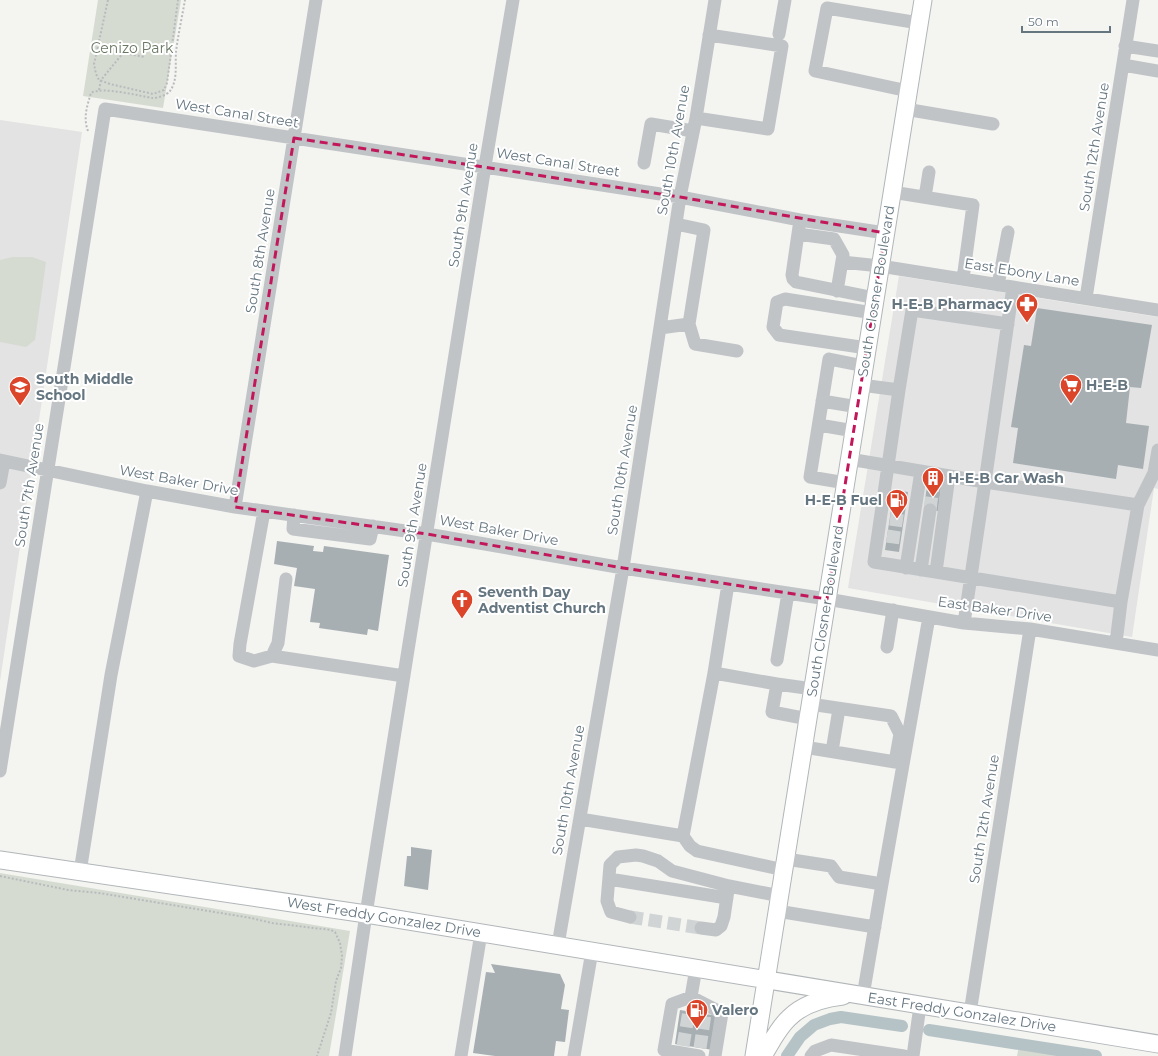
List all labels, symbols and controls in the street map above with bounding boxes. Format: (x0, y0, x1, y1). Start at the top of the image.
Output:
scale bar (1022, 8, 1110, 34)
text: 50 m (1028, 14, 1059, 29)
park label: Cenizo Park (91, 39, 174, 57)
street label: South 12th Avenue (1075, 81, 1113, 213)
street label: South 10th Avenue (653, 84, 693, 216)
street label: West Canal Street (174, 94, 300, 132)
street label: South 9th Avenue (444, 141, 482, 269)
street label: West Canal Street (495, 143, 621, 181)
street label: South 8th Avenue (241, 187, 279, 315)
street label: South Closner Boulevard (854, 204, 898, 378)
street label: East Ebony Lane (963, 254, 1081, 290)
pharmacy icon: H-E-B Pharmacy (1014, 291, 1040, 324)
place label: H-E-B Pharmacy (892, 295, 1013, 313)
place label: South Middle School (36, 370, 134, 404)
supermarket icon: H-E-B (1058, 372, 1084, 405)
school or university icon: South Middle School (7, 374, 33, 407)
place label: H-E-B (1086, 376, 1128, 394)
street label: South 10th Avenue (603, 404, 641, 536)
street label: South 7th Avenue (10, 422, 48, 548)
street label: West Baker Drive (118, 461, 240, 499)
street label: South 9th Avenue (393, 461, 431, 589)
building icon: H-E-B Car Wash (920, 465, 946, 498)
place label: H-E-B Car Wash (948, 469, 1064, 487)
fuel station icon: H-E-B Fuel (884, 487, 910, 520)
place label: H-E-B Fuel (805, 491, 882, 509)
street label: West Baker Drive (438, 511, 560, 549)
street label: South Closner Boulevard (803, 524, 847, 698)
place label: Seventh Day Adventist Church (477, 583, 606, 617)
church icon: Seventh Day Adventist Church (449, 587, 475, 620)
street label: East Baker Drive (937, 592, 1053, 626)
street label: South 10th Avenue (548, 724, 588, 856)
street label: South 12th Avenue (965, 753, 1003, 885)
street label: West Freddy Gonzalez Drive (286, 893, 482, 941)
street label: East Freddy Gonzalez Drive (866, 988, 1058, 1036)
fuel station icon: Valero (684, 997, 710, 1030)
place label: Valero (711, 1001, 758, 1019)

